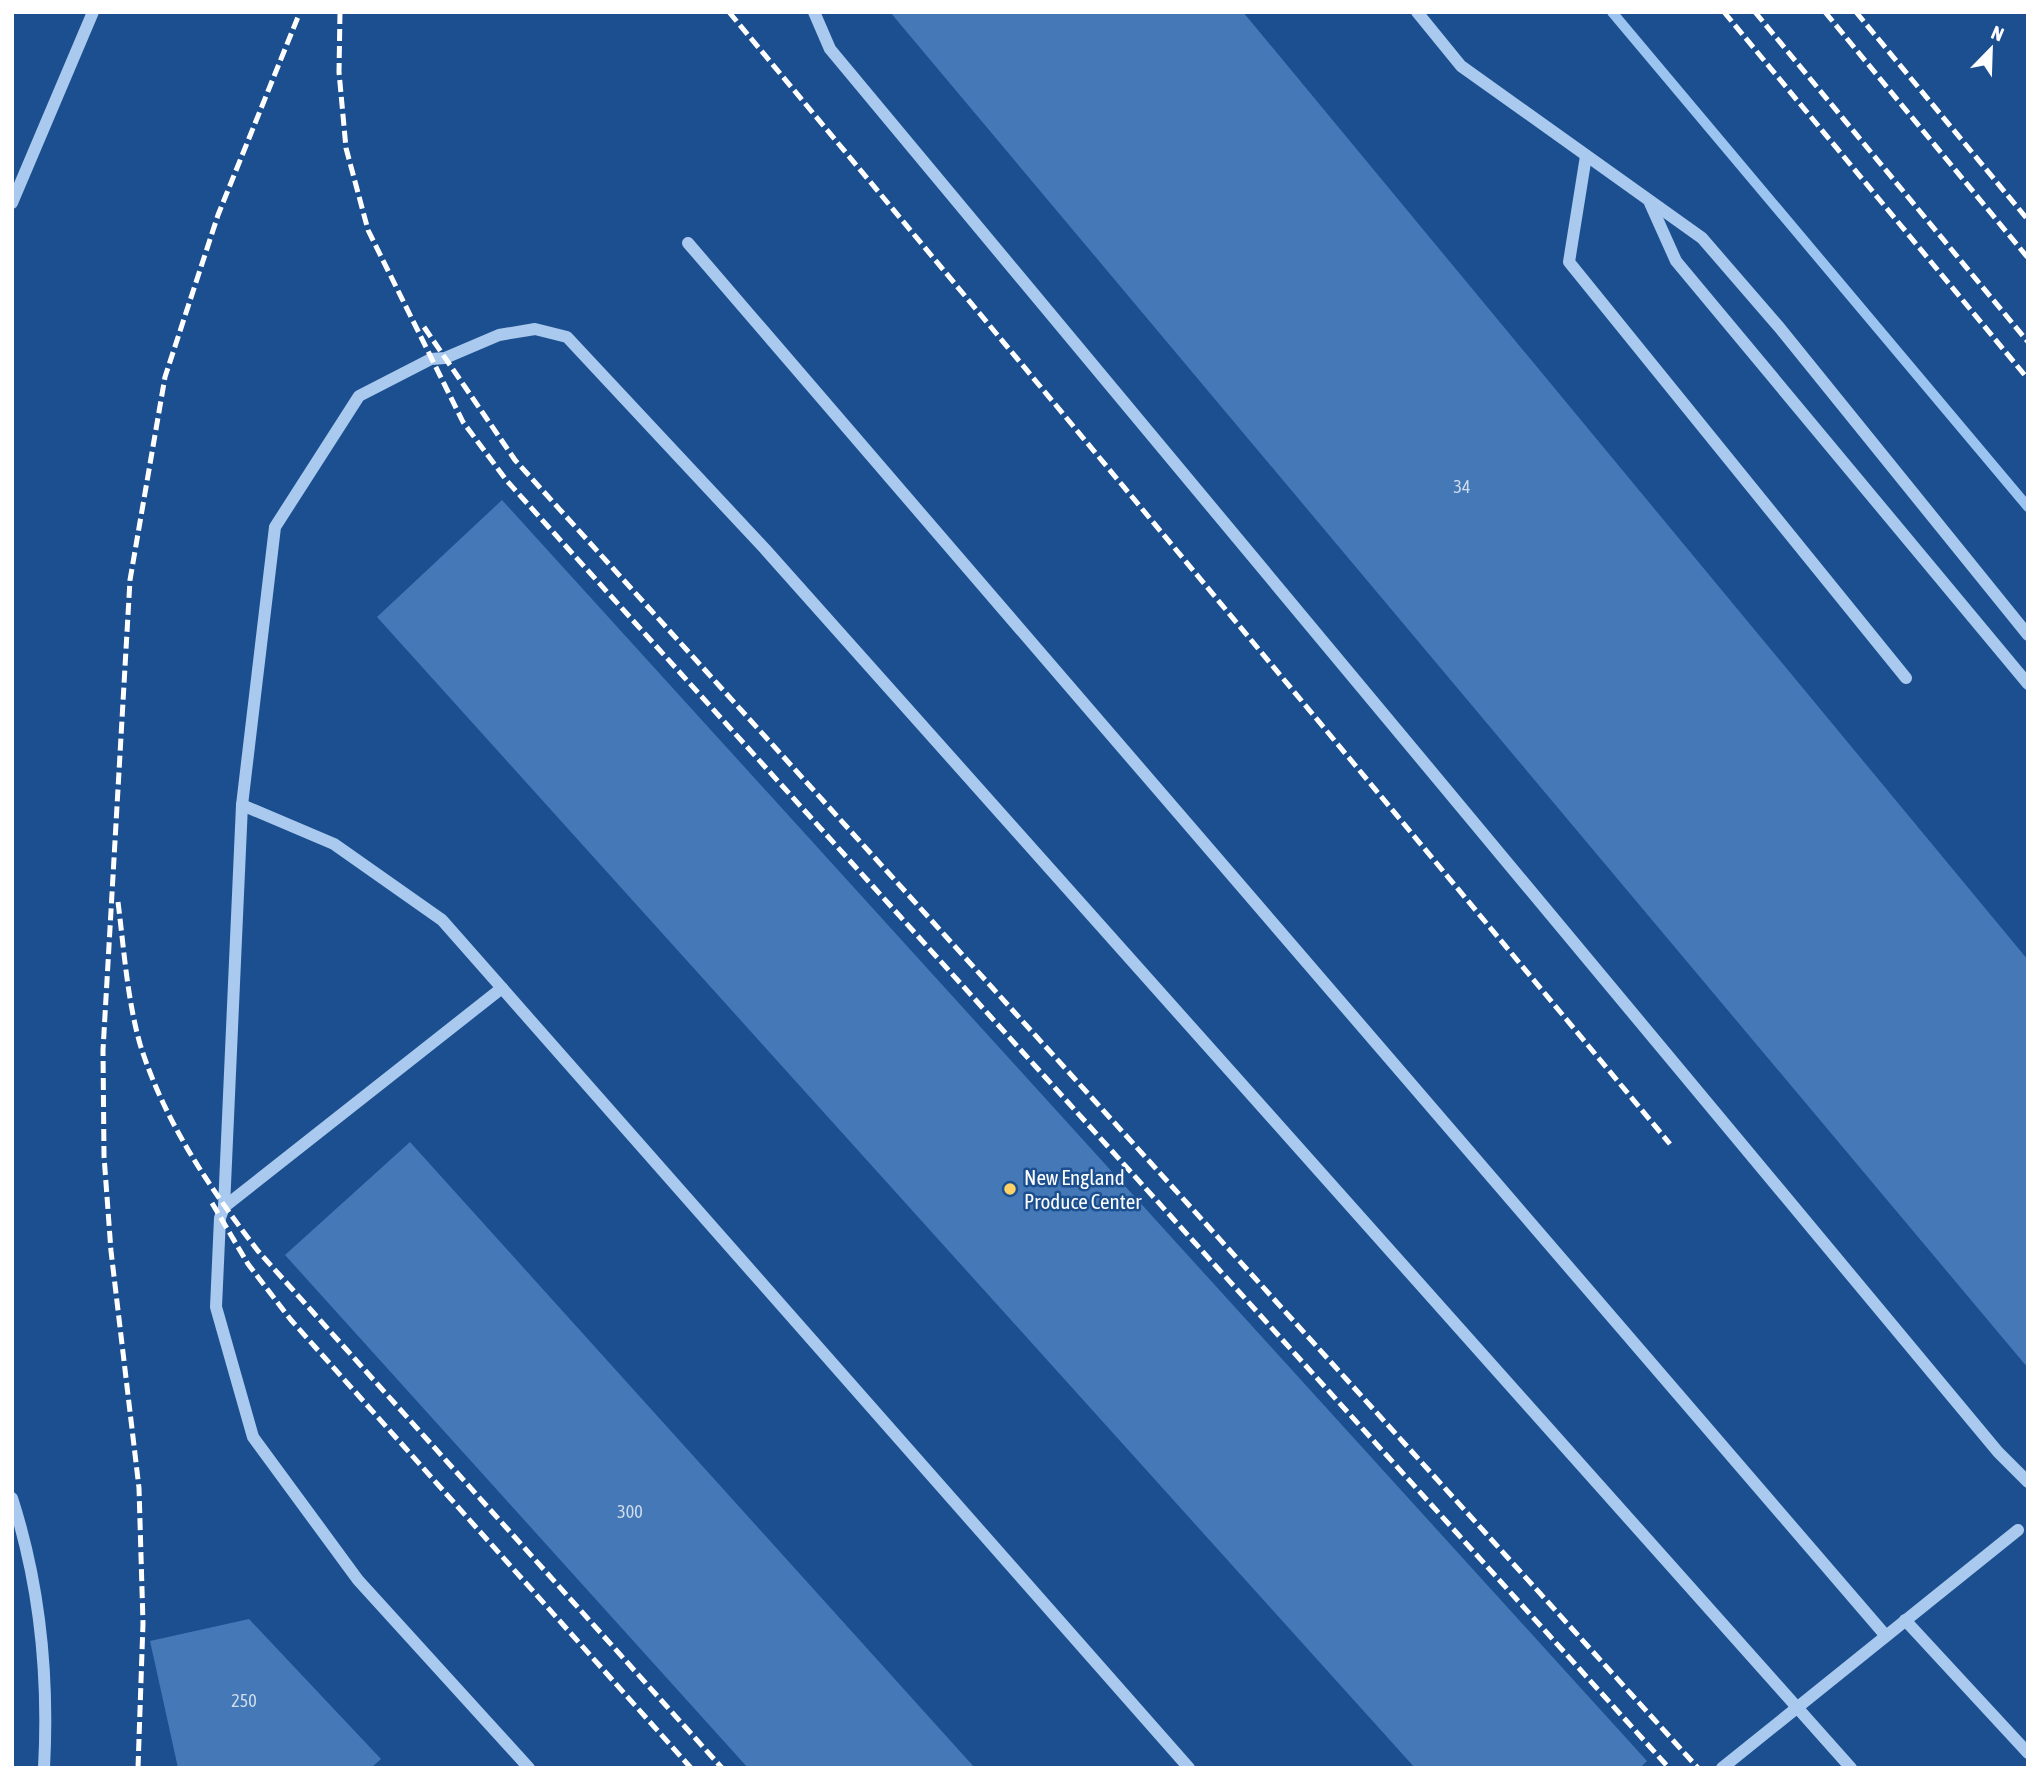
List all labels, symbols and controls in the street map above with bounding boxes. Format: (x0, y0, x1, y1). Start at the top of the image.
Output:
north arrow (1956, 14, 2026, 84)
text: N (1988, 21, 2007, 46)
house number: 34 (1454, 476, 1470, 497)
place label: New England Produce Center (1024, 1165, 1142, 1213)
marker: New England Produce Center (1002, 1181, 1018, 1197)
house number: 300 (617, 1501, 643, 1522)
house number: 250 (231, 1690, 257, 1711)

